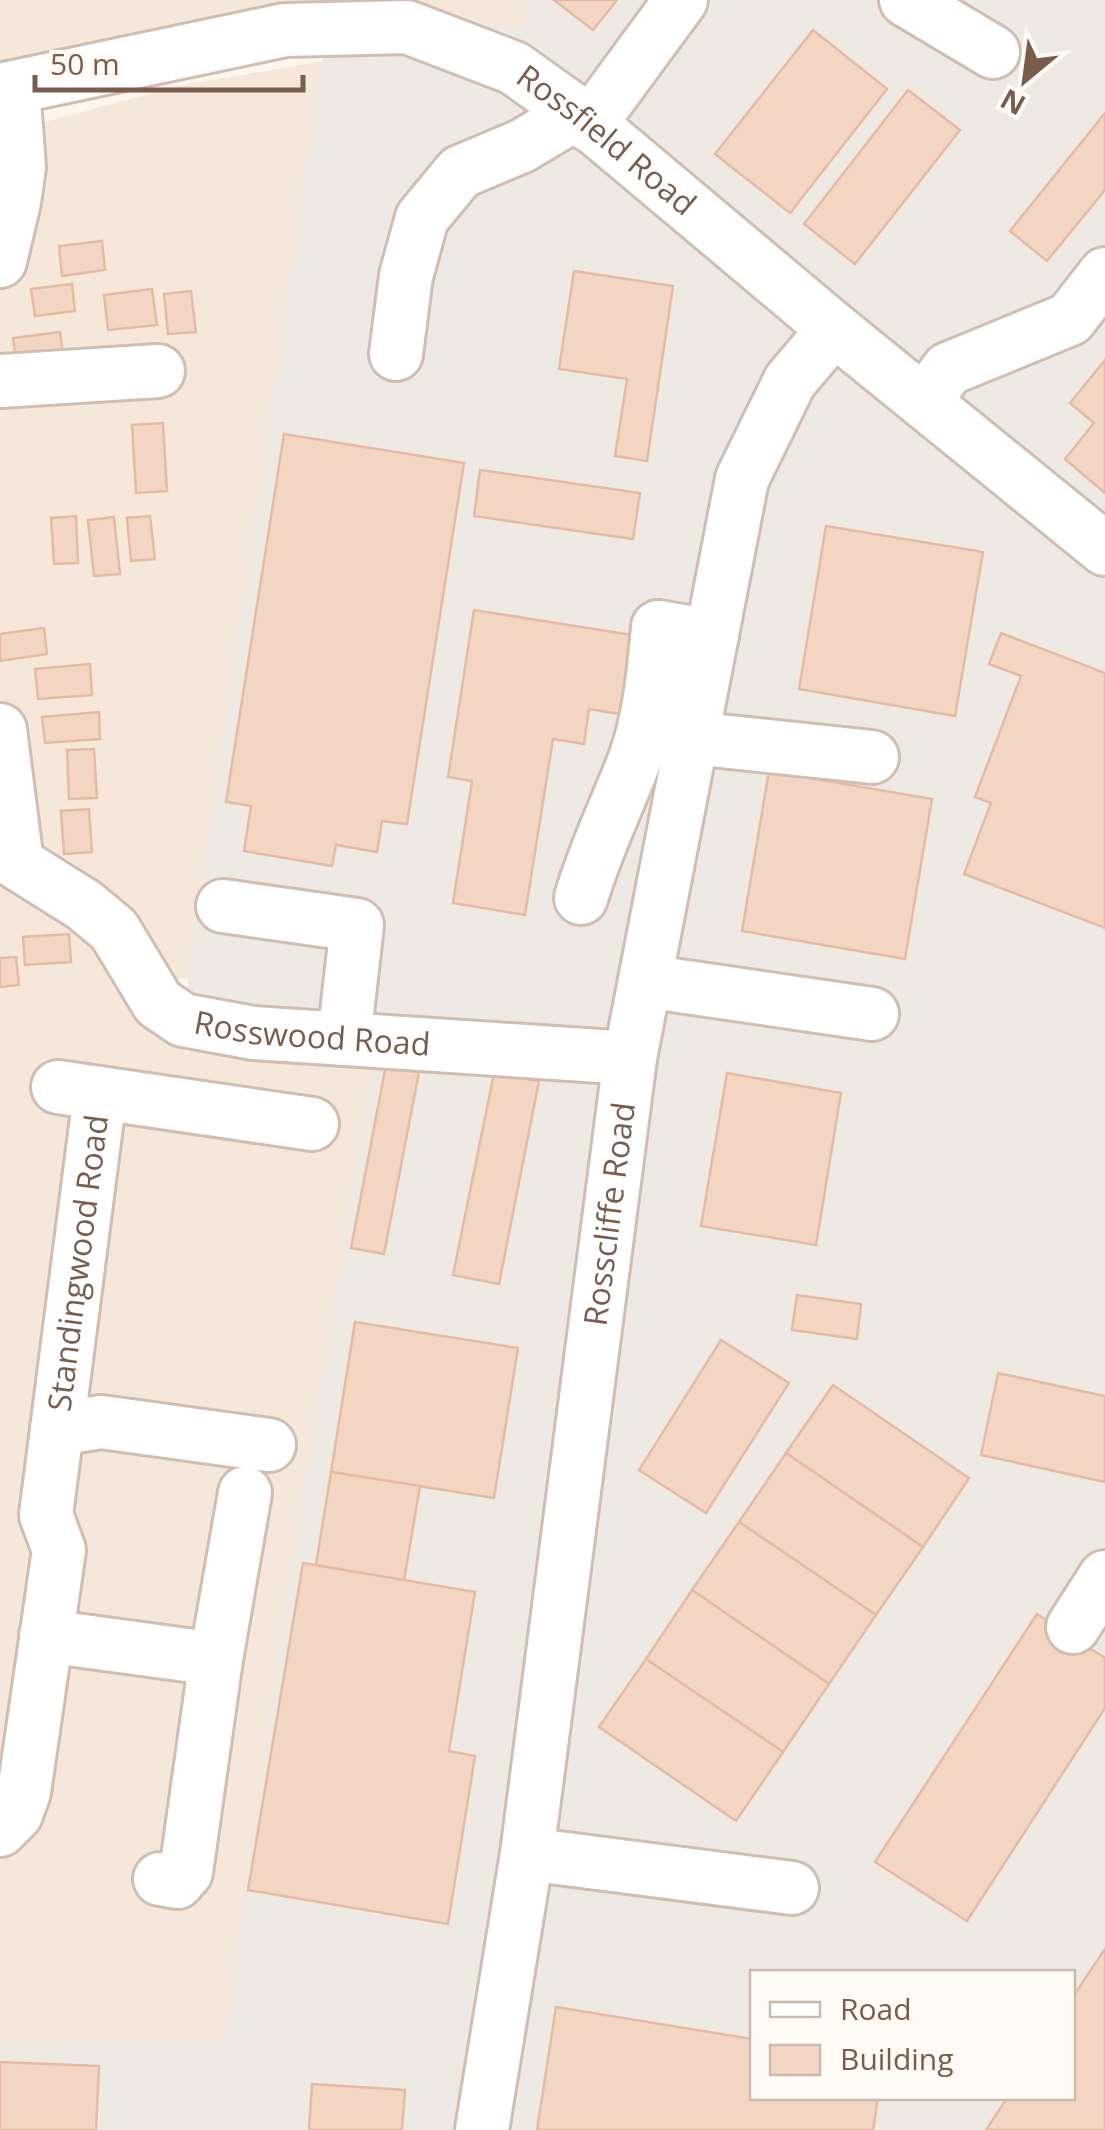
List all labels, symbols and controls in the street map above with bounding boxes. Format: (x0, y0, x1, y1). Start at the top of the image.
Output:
scale bar (35, 30, 302, 92)
north arrow (975, 30, 1075, 130)
text: 50 m (50, 43, 120, 84)
street label: Rossfield Road (509, 54, 706, 224)
text: N (993, 81, 1032, 125)
street label: Rosswood Road (191, 1000, 432, 1065)
street label: Rosscliffe Road (573, 1099, 644, 1328)
street label: Standingwood Road (37, 1112, 117, 1414)
legend (750, 1970, 1075, 2100)
text: Road (840, 1988, 912, 2029)
text: Building (840, 2038, 954, 2079)

